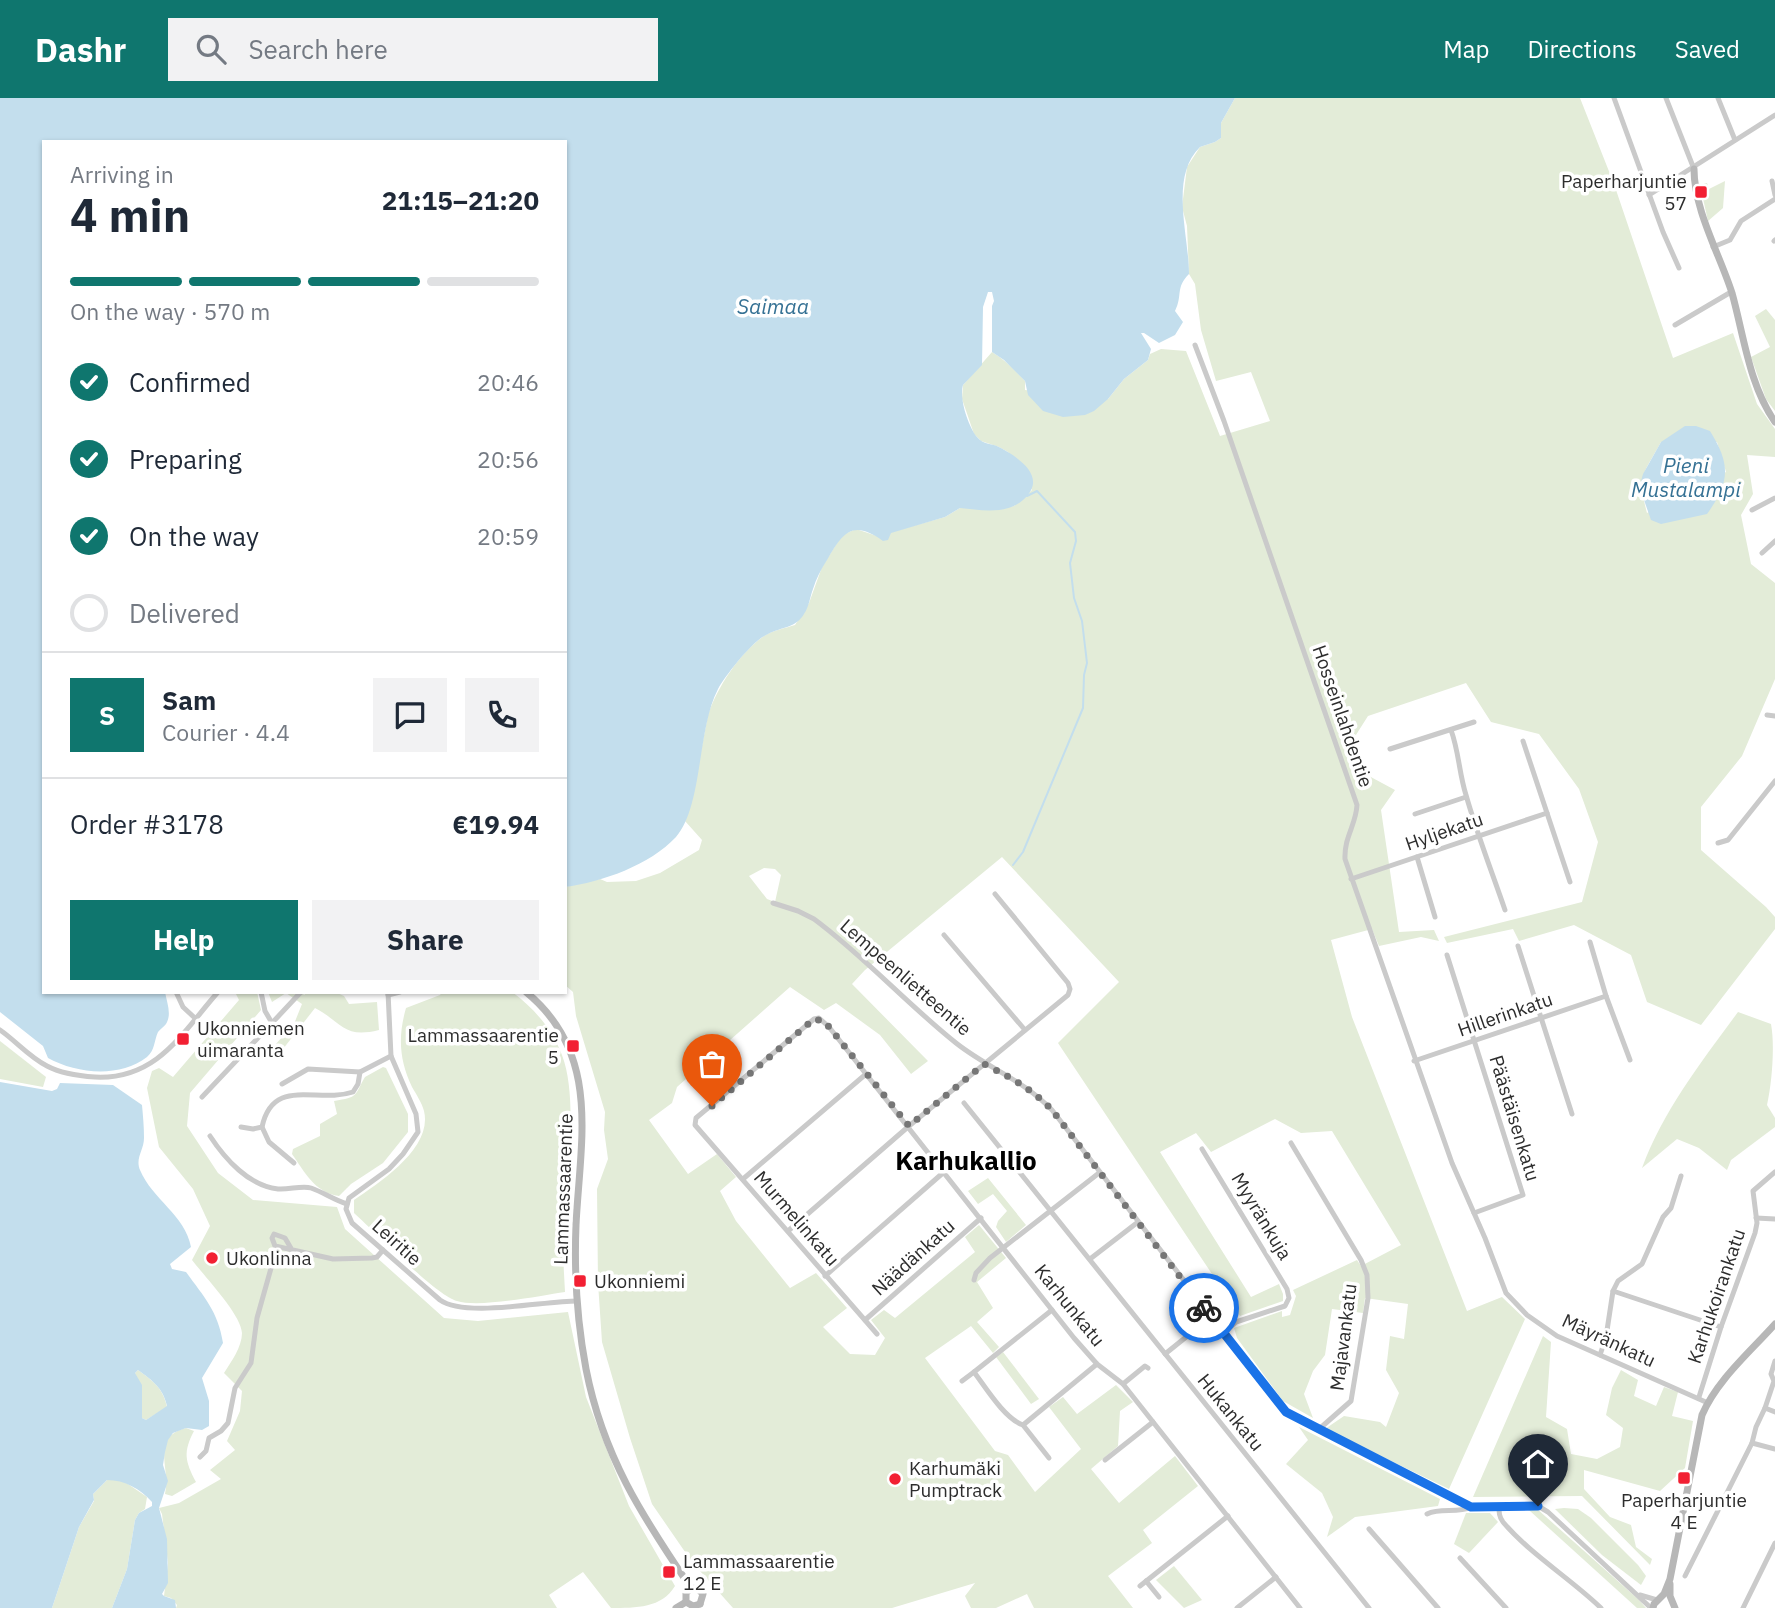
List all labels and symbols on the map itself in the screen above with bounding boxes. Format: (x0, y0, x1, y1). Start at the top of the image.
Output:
place label: Paperharjuntie 57 (1561, 169, 1687, 215)
marker: Paperharjuntie 57 (1693, 184, 1709, 200)
water label: Saimaa (737, 292, 809, 320)
water label: Pieni Mustalampi (1631, 451, 1741, 503)
street label: Hosseinlahdentie (1307, 642, 1379, 790)
street label: Hyljekatu (1402, 807, 1486, 855)
street label: Lempeenlietteentie (835, 914, 977, 1040)
street label: Hillerinkatu (1454, 987, 1556, 1041)
place label: Ukonniemen uimaranta (197, 1016, 305, 1062)
place label: Lammassaarentie 5 (407, 1023, 559, 1069)
marker: Ukonniemen uimaranta (175, 1031, 191, 1047)
pin (682, 1034, 742, 1106)
marker: Lammassaarentie 5 (565, 1038, 581, 1054)
street label: Päästäisenkatu (1484, 1052, 1546, 1184)
street label: Lammassaarentie (548, 1113, 578, 1265)
district label: Karhukallio (895, 1143, 1037, 1177)
street label: Murmelinkatu (749, 1165, 845, 1271)
street label: Myyränkuja (1227, 1168, 1297, 1264)
street label: Leiritie (367, 1214, 427, 1270)
street label: Näädänkatu (867, 1214, 959, 1300)
street label: Karhukoirankatu (1682, 1225, 1750, 1367)
place label: Ukonlinna (226, 1246, 312, 1270)
marker: Ukonlinna (204, 1250, 220, 1266)
street label: Karhunkatu (1030, 1259, 1110, 1351)
place label: Ukonniemi (594, 1269, 685, 1293)
marker: Ukonniemi (572, 1273, 588, 1289)
courier (1169, 1273, 1239, 1343)
street label: Majavankatu (1325, 1282, 1361, 1392)
street label: Mäyränkatu (1558, 1308, 1660, 1372)
street label: Hukankatu (1193, 1368, 1269, 1456)
pin (1508, 1434, 1568, 1506)
place label: Karhumäki Pumptrack (909, 1456, 1002, 1502)
marker: Paperharjuntie 4 E (1676, 1470, 1692, 1486)
marker: Karhumäki Pumptrack (887, 1471, 903, 1487)
place label: Paperharjuntie 4 E (1621, 1488, 1747, 1534)
place label: Lammassaarentie 12 E (683, 1549, 835, 1595)
marker: Lammassaarentie 12 E (661, 1564, 677, 1580)

